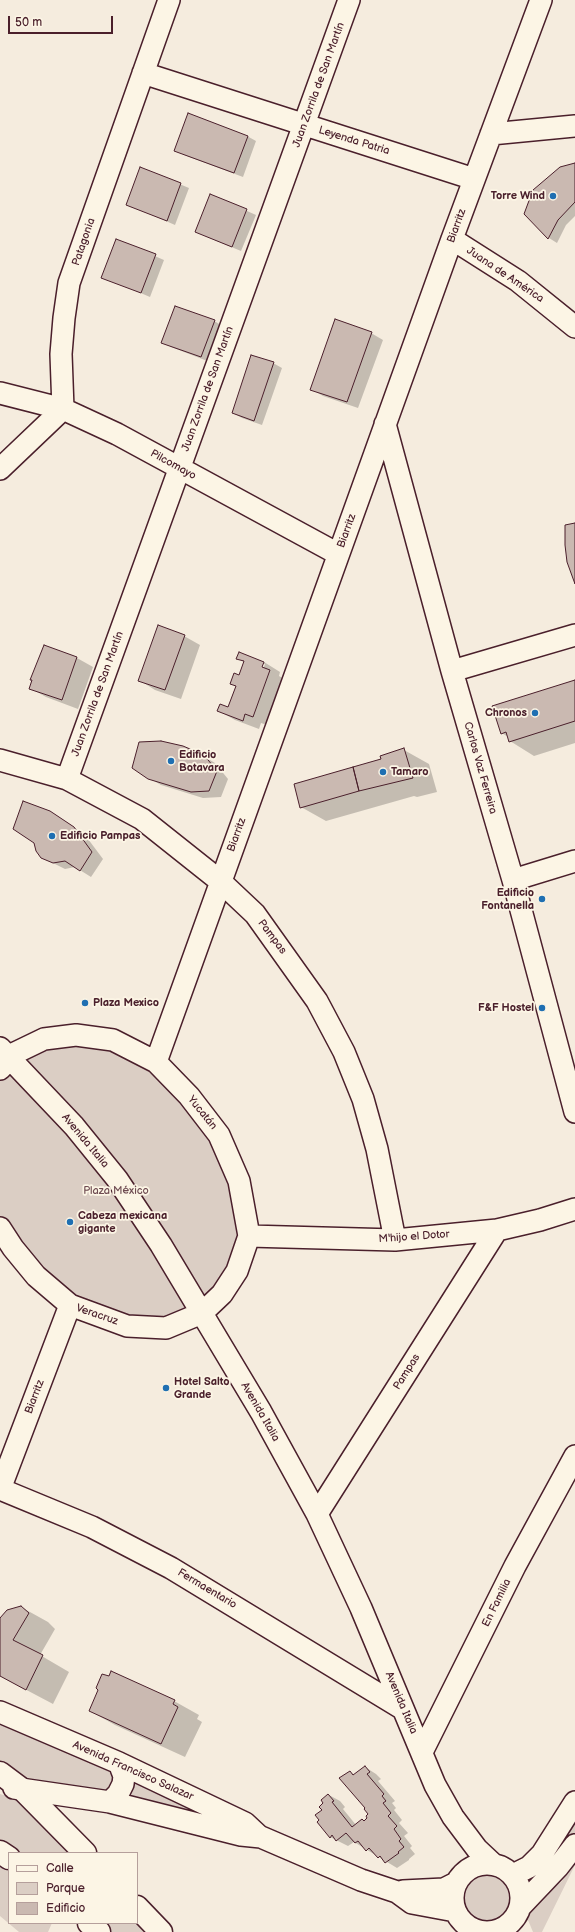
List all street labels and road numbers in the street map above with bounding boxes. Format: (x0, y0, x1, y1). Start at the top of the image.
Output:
street label: Juan Zorrila de San Martín (290, 21, 348, 149)
street label: Leyenda Patria (317, 124, 391, 158)
street label: Biarritz (445, 207, 469, 245)
street label: Patagonia (70, 216, 98, 268)
street label: Juana de América (464, 244, 546, 306)
street label: Juan Zorrila de San Martín (179, 325, 237, 453)
street label: Pilcomayo (148, 447, 198, 483)
street label: Biarritz (335, 512, 359, 550)
street label: Juan Zorrila de San Martín (69, 630, 127, 758)
street label: Carlos Vaz Ferreira (461, 721, 499, 815)
street label: Biarritz (225, 816, 249, 854)
street label: Pampas (255, 917, 289, 957)
street label: Yucatán (184, 1093, 220, 1133)
street label: Avenida Italia (59, 1111, 111, 1171)
street label: M'hijo el Dotor (378, 1228, 450, 1246)
street label: Veracruz (74, 1302, 120, 1328)
street label: Pampas (391, 1352, 423, 1392)
street label: Biarritz (22, 1378, 48, 1416)
street label: Avenida Italia (238, 1380, 282, 1444)
street label: Fermaentario (175, 1566, 239, 1612)
street label: En Familia (480, 1577, 514, 1629)
street label: Avenida Italia (382, 1670, 420, 1736)
street label: Avenida Francisco Salazar (71, 1738, 195, 1804)

